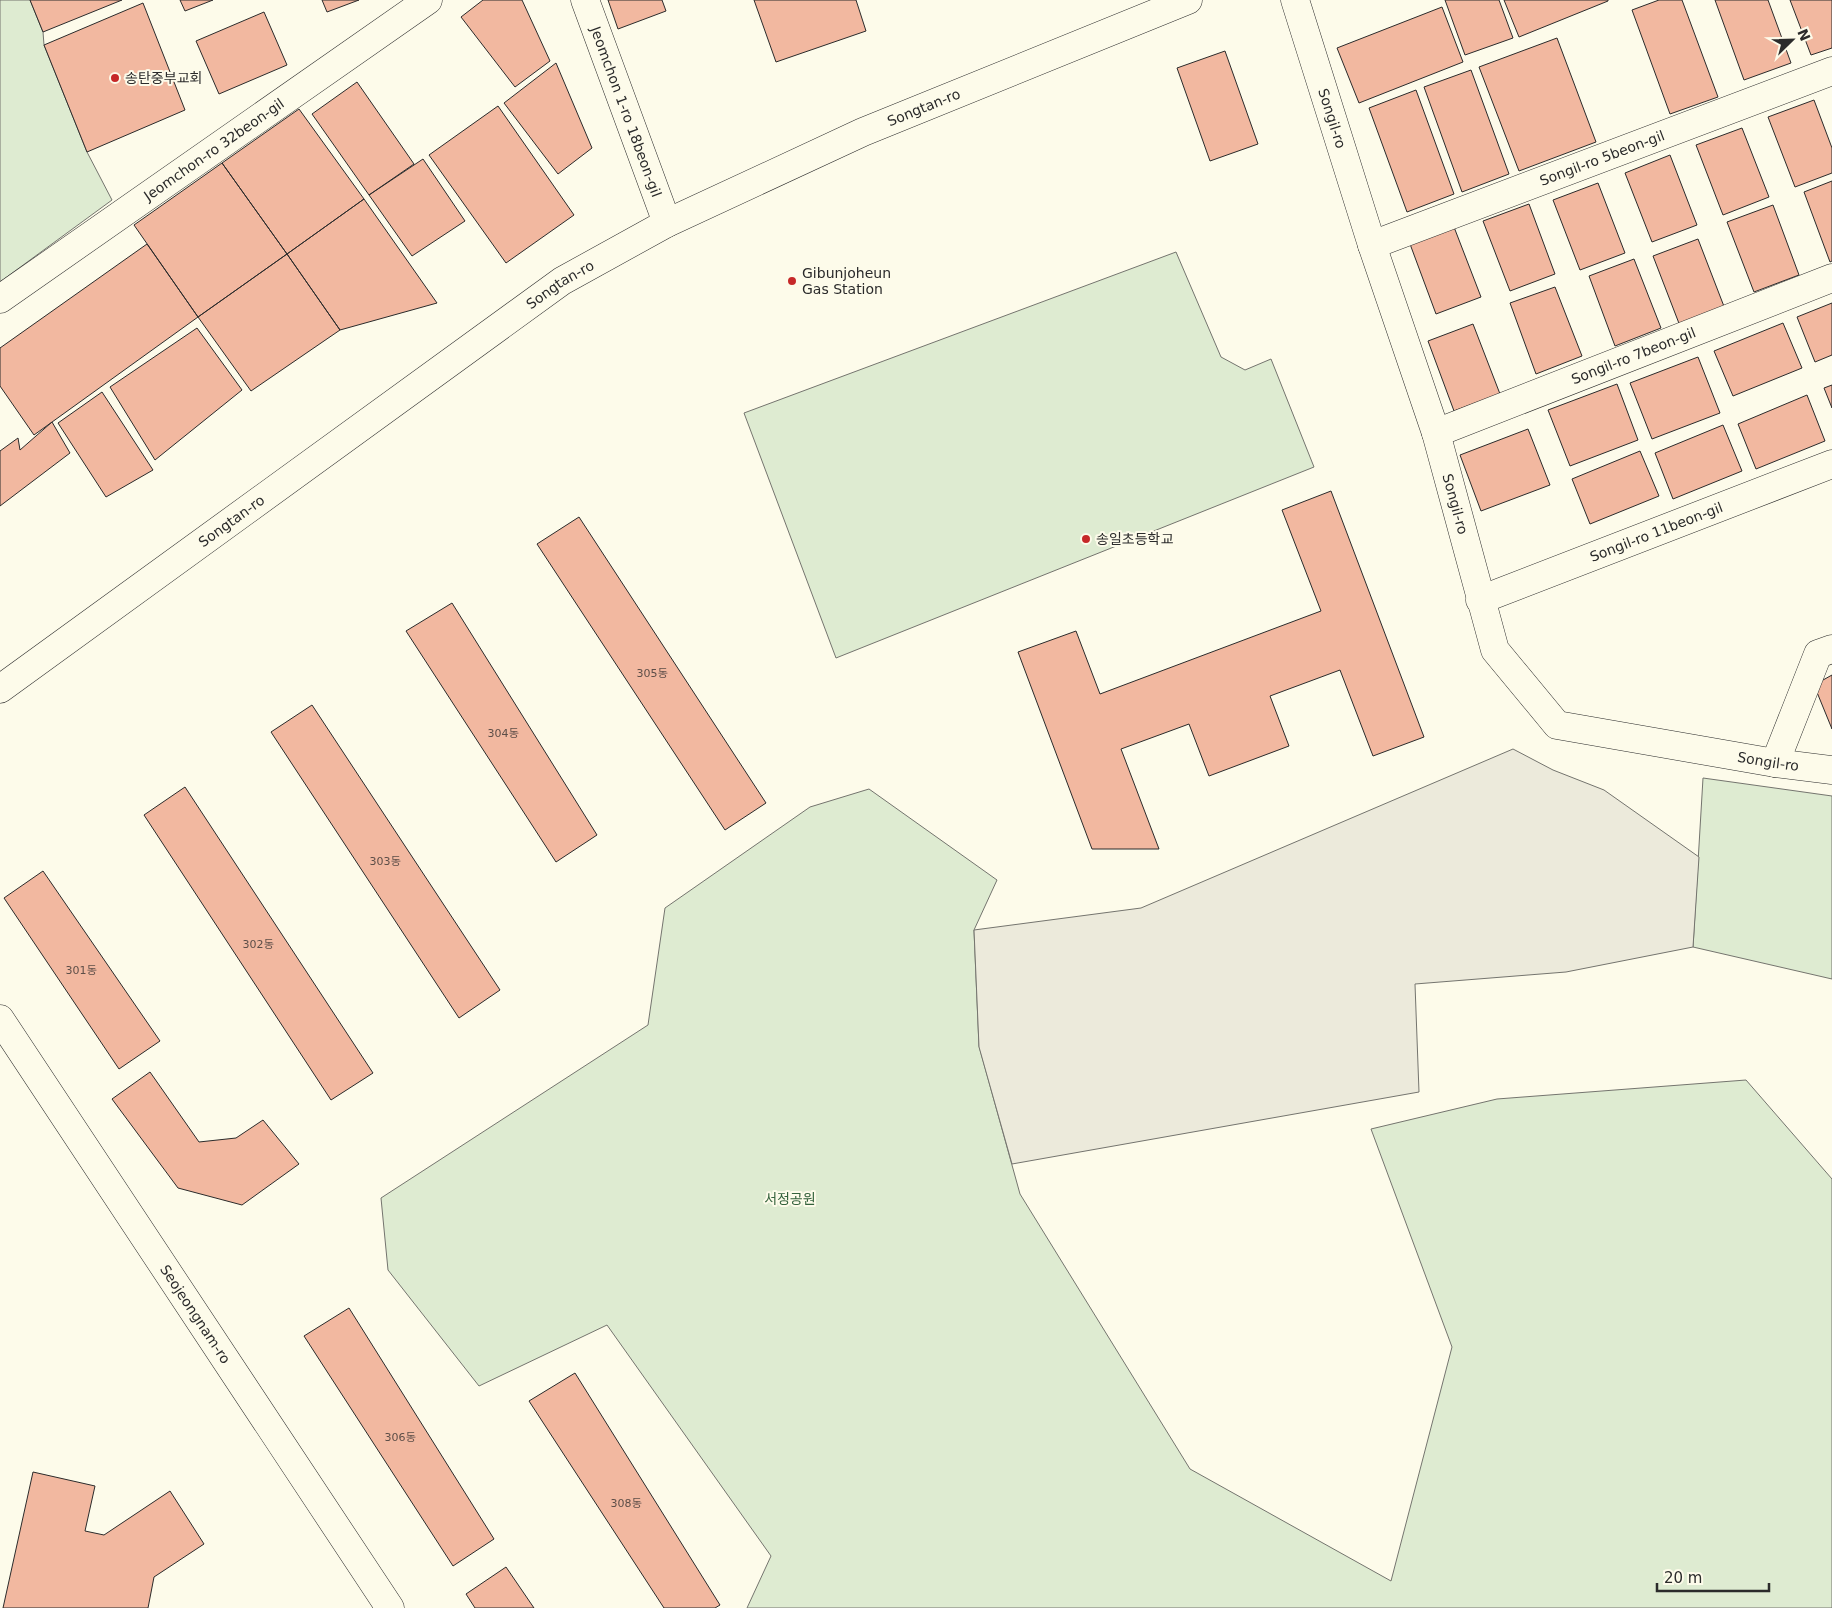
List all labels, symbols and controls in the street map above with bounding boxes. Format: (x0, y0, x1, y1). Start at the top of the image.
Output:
north arrow (1767, 15, 1817, 65)
street label: Jeomchon 1-ro 18beon-gil (587, 23, 665, 199)
text: N (1794, 26, 1814, 43)
place label: 송탄중부교회 (125, 70, 202, 86)
marker: 송탄중부교회 (109, 72, 121, 84)
street label: Songtan-ro (885, 85, 962, 129)
street label: Songil-ro (1315, 86, 1349, 150)
street label: Jeomchon-ro 32beon-gil (140, 95, 287, 205)
street label: Songil-ro 5beon-gil (1537, 127, 1667, 189)
street label: Songtan-ro (523, 257, 597, 312)
place label: Gibunjoheun Gas Station (802, 265, 891, 297)
marker: Gibunjoheun Gas Station (786, 275, 798, 287)
street label: Songil-ro 7beon-gil (1569, 324, 1698, 387)
street label: Songil-ro (1439, 472, 1471, 536)
street label: Songtan-ro (195, 492, 267, 550)
street label: Songil-ro 11beon-gil (1588, 499, 1725, 565)
place label: 송일초등학교 (1096, 531, 1173, 547)
marker: 송일초등학교 (1080, 533, 1092, 545)
house number: 305동 (636, 667, 668, 680)
house number: 304동 (487, 727, 519, 740)
street label: Songil-ro (1736, 749, 1800, 774)
house number: 303동 (369, 855, 401, 868)
house number: 302동 (242, 938, 274, 951)
house number: 301동 (65, 964, 97, 977)
park label: 서정공원 (764, 1191, 816, 1207)
street label: Seojeongnam-ro (157, 1262, 234, 1367)
house number: 306동 (384, 1431, 416, 1444)
house number: 308동 (610, 1497, 642, 1510)
scale bar (1657, 1560, 1770, 1592)
text: 20 m (1664, 1569, 1702, 1587)

